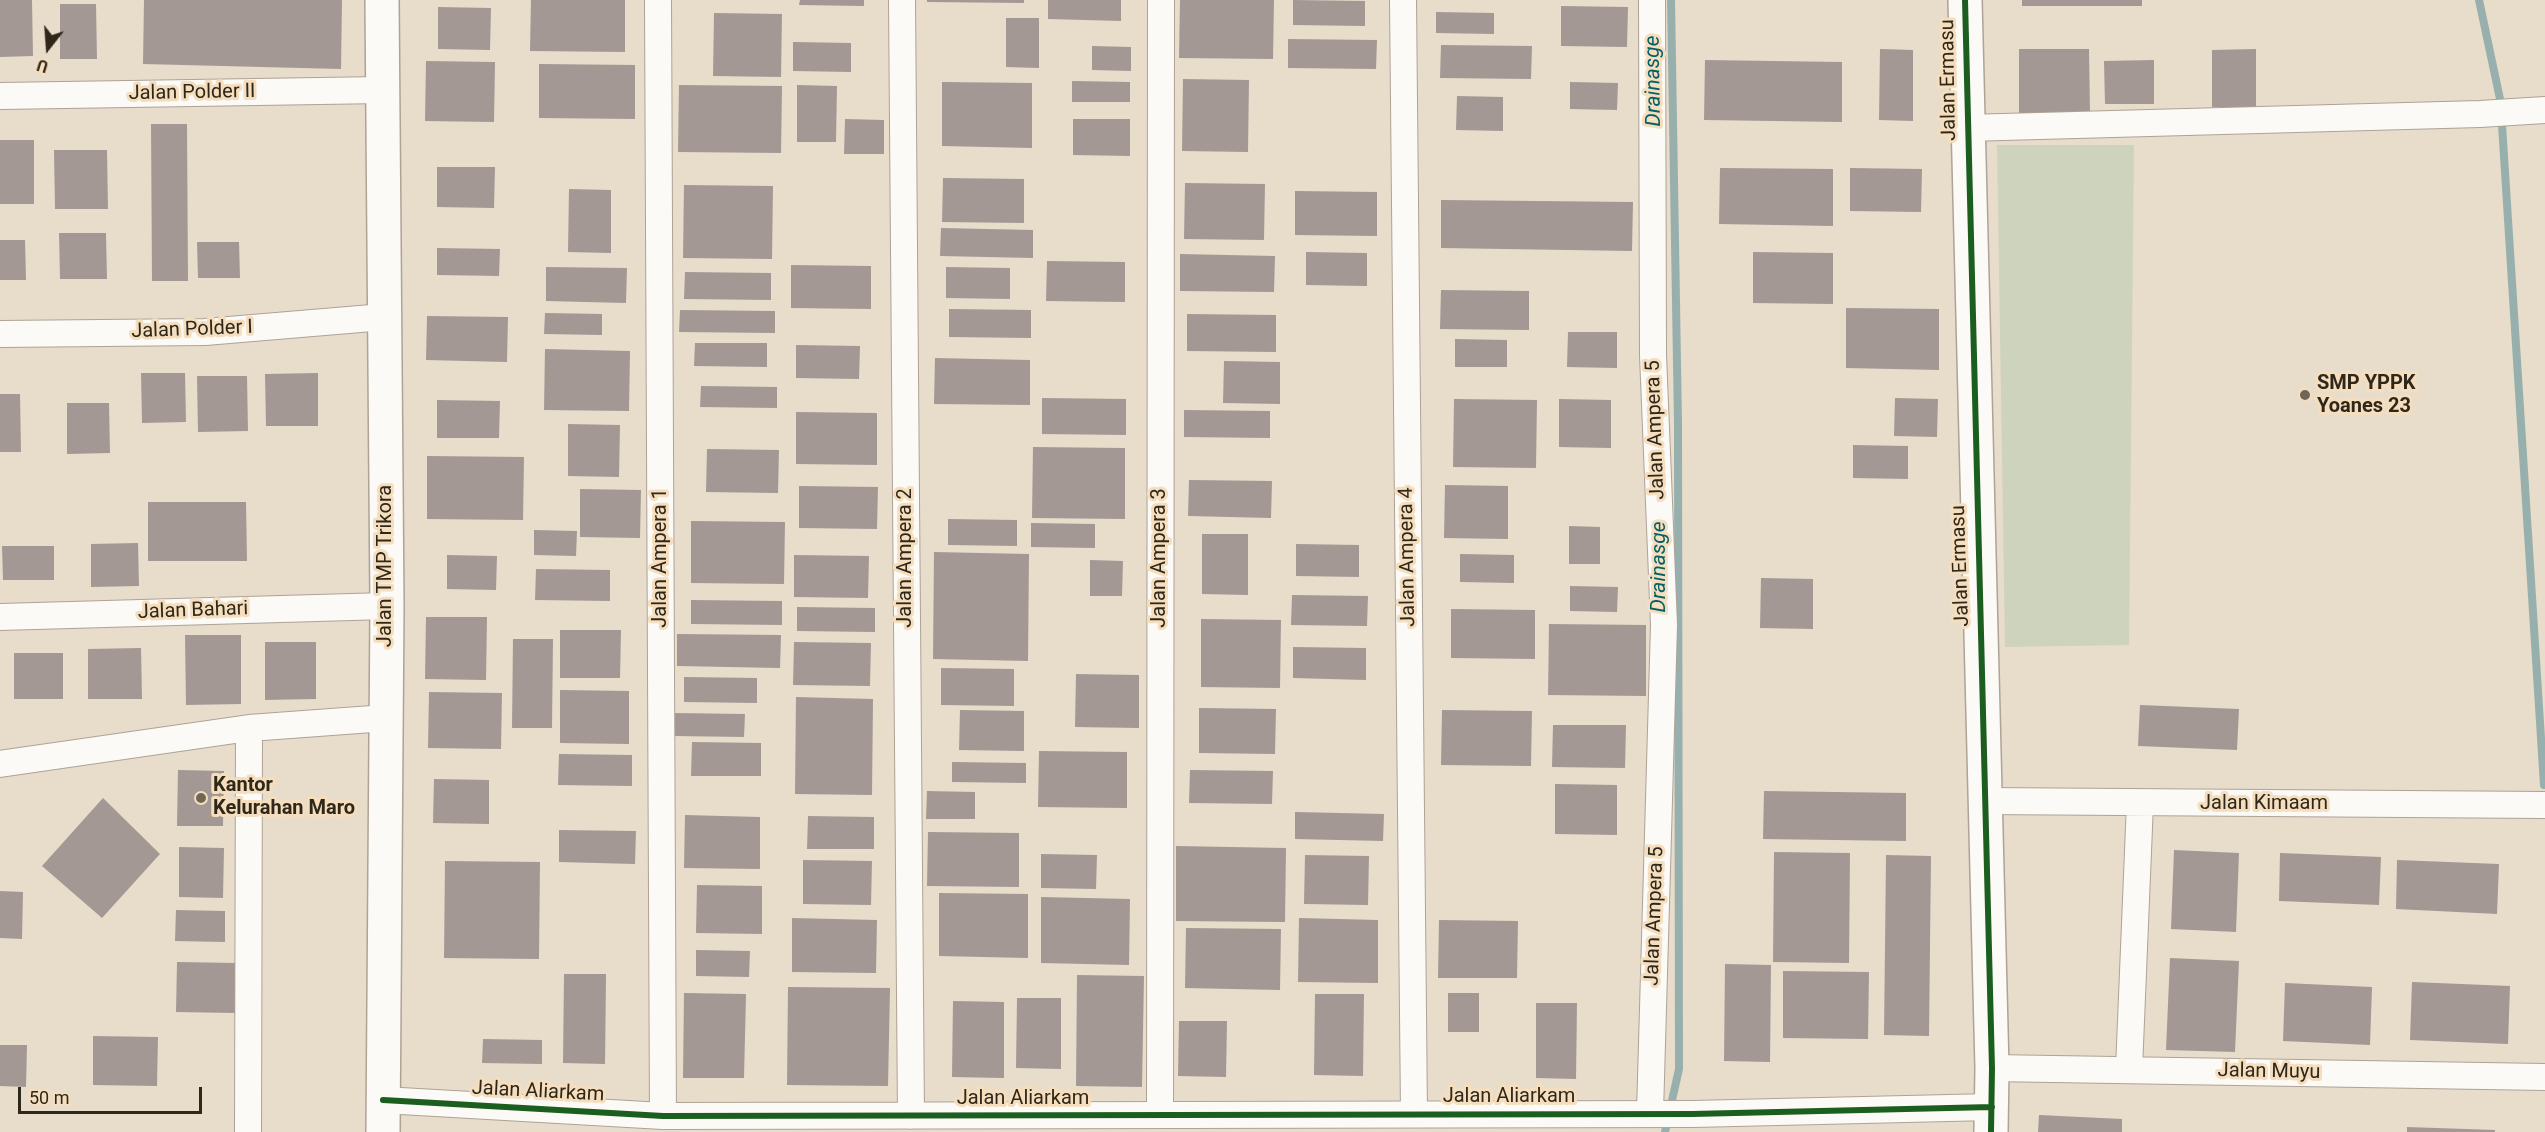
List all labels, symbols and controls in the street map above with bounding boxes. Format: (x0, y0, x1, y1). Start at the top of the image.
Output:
north arrow (18, 18, 78, 78)
street label: Jalan Ermasu (1936, 19, 1962, 141)
water label: Drainasge (1641, 35, 1667, 127)
text: U (35, 55, 50, 76)
street label: Jalan Polder II (128, 80, 256, 106)
street label: Jalan Polder I (131, 316, 253, 344)
street label: Jalan Ampera 5 (1642, 360, 1670, 500)
place label: SMP YPPK Yoanes 23 (2317, 372, 2416, 419)
marker: SMP YPPK Yoanes 23 (2298, 388, 2312, 402)
street label: Jalan TMP Trikora (374, 485, 398, 647)
street label: Jalan Ampera 4 (1395, 487, 1421, 627)
street label: Jalan Ampera 1 (649, 488, 673, 628)
street label: Jalan Ampera 2 (894, 488, 918, 628)
street label: Jalan Ampera 3 (1148, 488, 1172, 628)
street label: Jalan Ermasu (1947, 505, 1975, 627)
water label: Drainasge (1647, 522, 1673, 612)
street label: Jalan Bahari (137, 597, 249, 625)
place label: Kantor Kelurahan Maro (213, 774, 355, 821)
marker: Kantor Kelurahan Maro (194, 791, 208, 805)
street label: Jalan Kimaam (2200, 792, 2328, 816)
street label: Jalan Ampera 5 (1641, 846, 1669, 986)
street label: Jalan Muyu (2217, 1059, 2321, 1085)
scale bar (21, 1075, 206, 1113)
street label: Jalan Aliarkam (471, 1077, 605, 1107)
street label: Jalan Aliarkam (1443, 1085, 1575, 1109)
text: 50 m (29, 1087, 69, 1108)
street label: Jalan Aliarkam (957, 1087, 1089, 1111)

